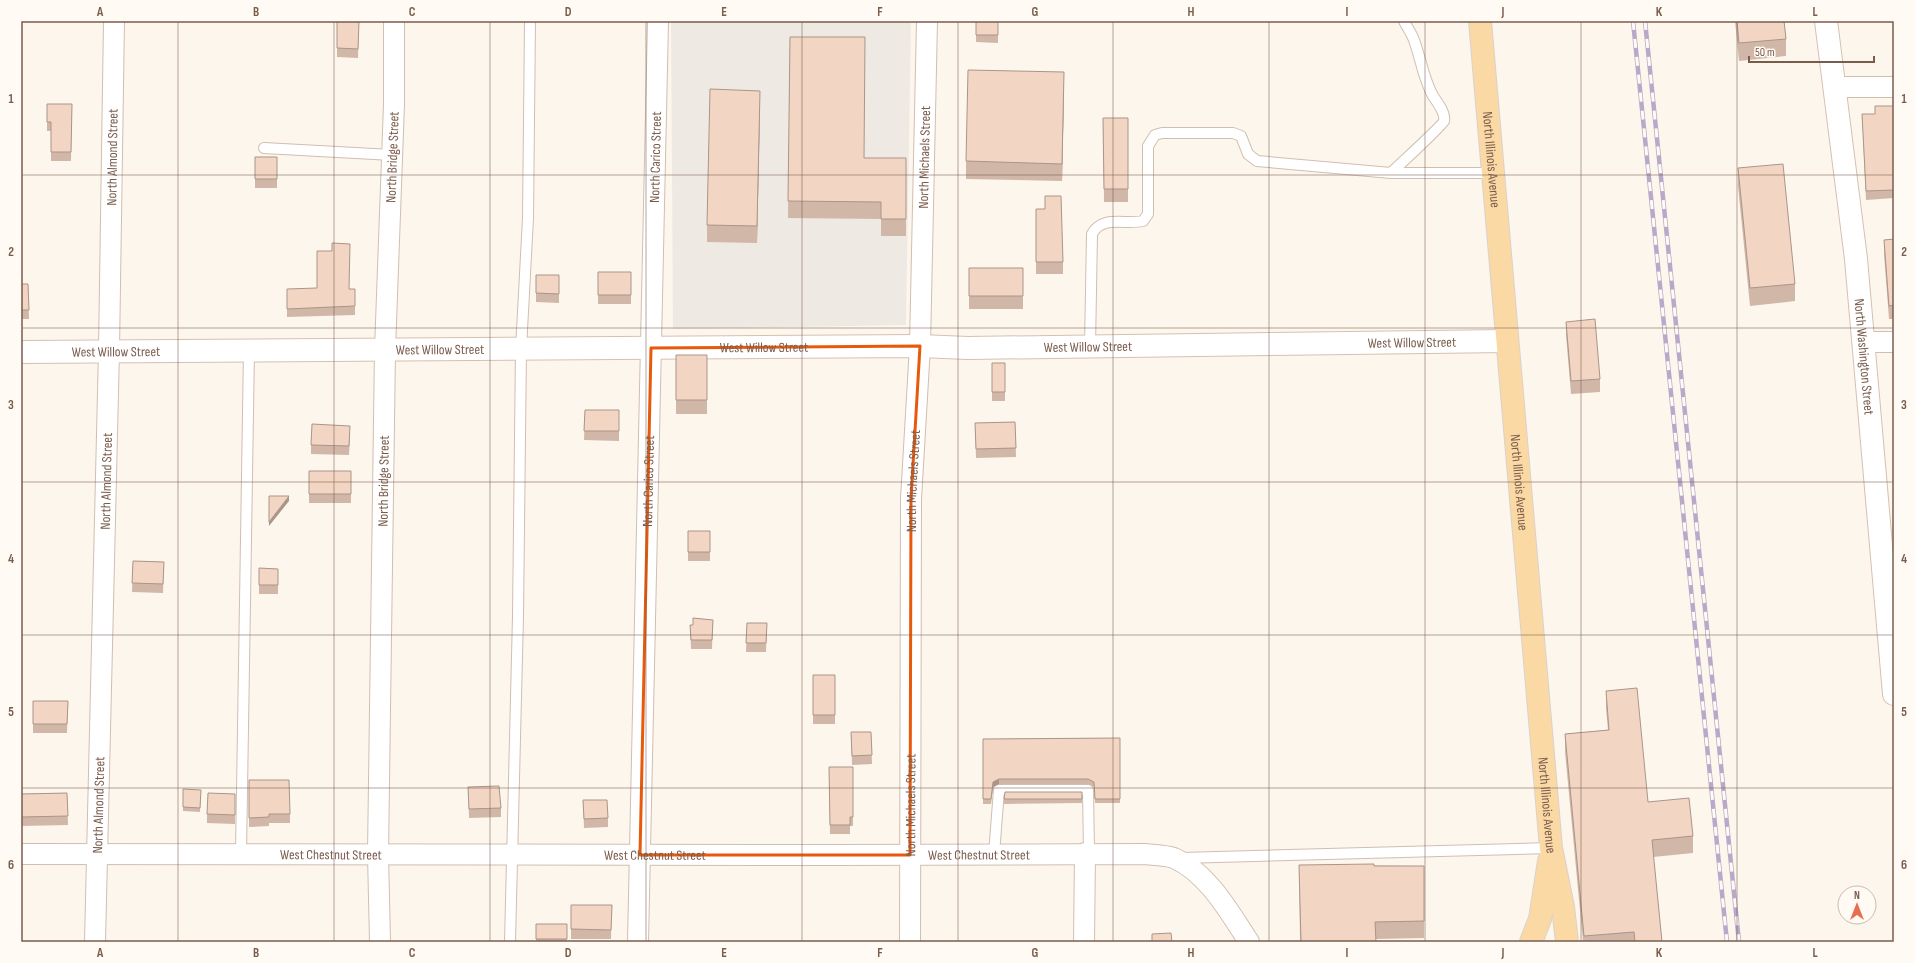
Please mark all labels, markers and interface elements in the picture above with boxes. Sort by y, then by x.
text: A [96,4,104,20]
text: B [253,4,259,20]
text: C [409,4,416,20]
text: D [565,4,572,20]
text: E [721,4,727,20]
text: F [877,4,883,20]
text: G [1032,4,1039,20]
text: H [1188,4,1195,20]
text: I [1346,4,1349,20]
text: J [1501,4,1505,20]
text: K [1656,4,1663,20]
text: L [1812,4,1818,20]
scale bar [1749,38,1874,64]
text: 50 m [1755,45,1775,60]
text: 1 [8,91,14,107]
text: 1 [1901,91,1907,107]
street label: North Michaels Street [915,106,934,209]
street label: North Almond Street [103,109,122,206]
street label: North Bridge Street [382,111,403,203]
street label: North Carico Street [646,111,665,203]
street label: North Illinois Avenue [1479,111,1504,208]
text: 2 [8,244,14,260]
text: 2 [1901,244,1907,260]
street label: North Washington Street [1850,298,1878,416]
street label: West Willow Street [1368,334,1456,352]
street label: West Willow Street [1044,338,1132,356]
street label: West Willow Street [720,339,808,356]
street label: West Willow Street [396,341,484,358]
street label: West Willow Street [72,343,160,361]
text: 3 [8,397,14,413]
text: 3 [1901,397,1907,413]
street label: North Michaels Street [903,429,924,532]
street label: North Almond Street [97,432,116,530]
street label: North Illinois Avenue [1507,434,1532,531]
street label: North Bridge Street [375,435,393,527]
street label: North Carico Street [639,435,658,527]
text: 4 [8,551,14,567]
text: 4 [1901,551,1907,567]
text: 5 [8,704,14,720]
text: 5 [1901,704,1907,720]
street label: North Michaels Street [902,754,919,856]
street label: North Almond Street [89,756,108,854]
street label: North Illinois Avenue [1534,756,1560,855]
street label: West Chestnut Street [280,846,382,863]
street label: West Chestnut Street [928,846,1030,864]
street label: West Chestnut Street [604,847,706,864]
text: 6 [8,857,14,873]
text: 6 [1901,857,1907,873]
north arrow [1837,885,1877,925]
text: N [1854,889,1860,902]
text: A [96,945,104,961]
text: B [253,945,259,961]
text: C [409,945,416,961]
text: D [565,945,572,961]
text: E [721,945,727,961]
text: F [877,945,883,961]
text: G [1032,945,1039,961]
text: H [1188,945,1195,961]
text: I [1346,945,1349,961]
text: J [1501,945,1505,961]
text: K [1656,945,1663,961]
text: L [1812,945,1818,961]

